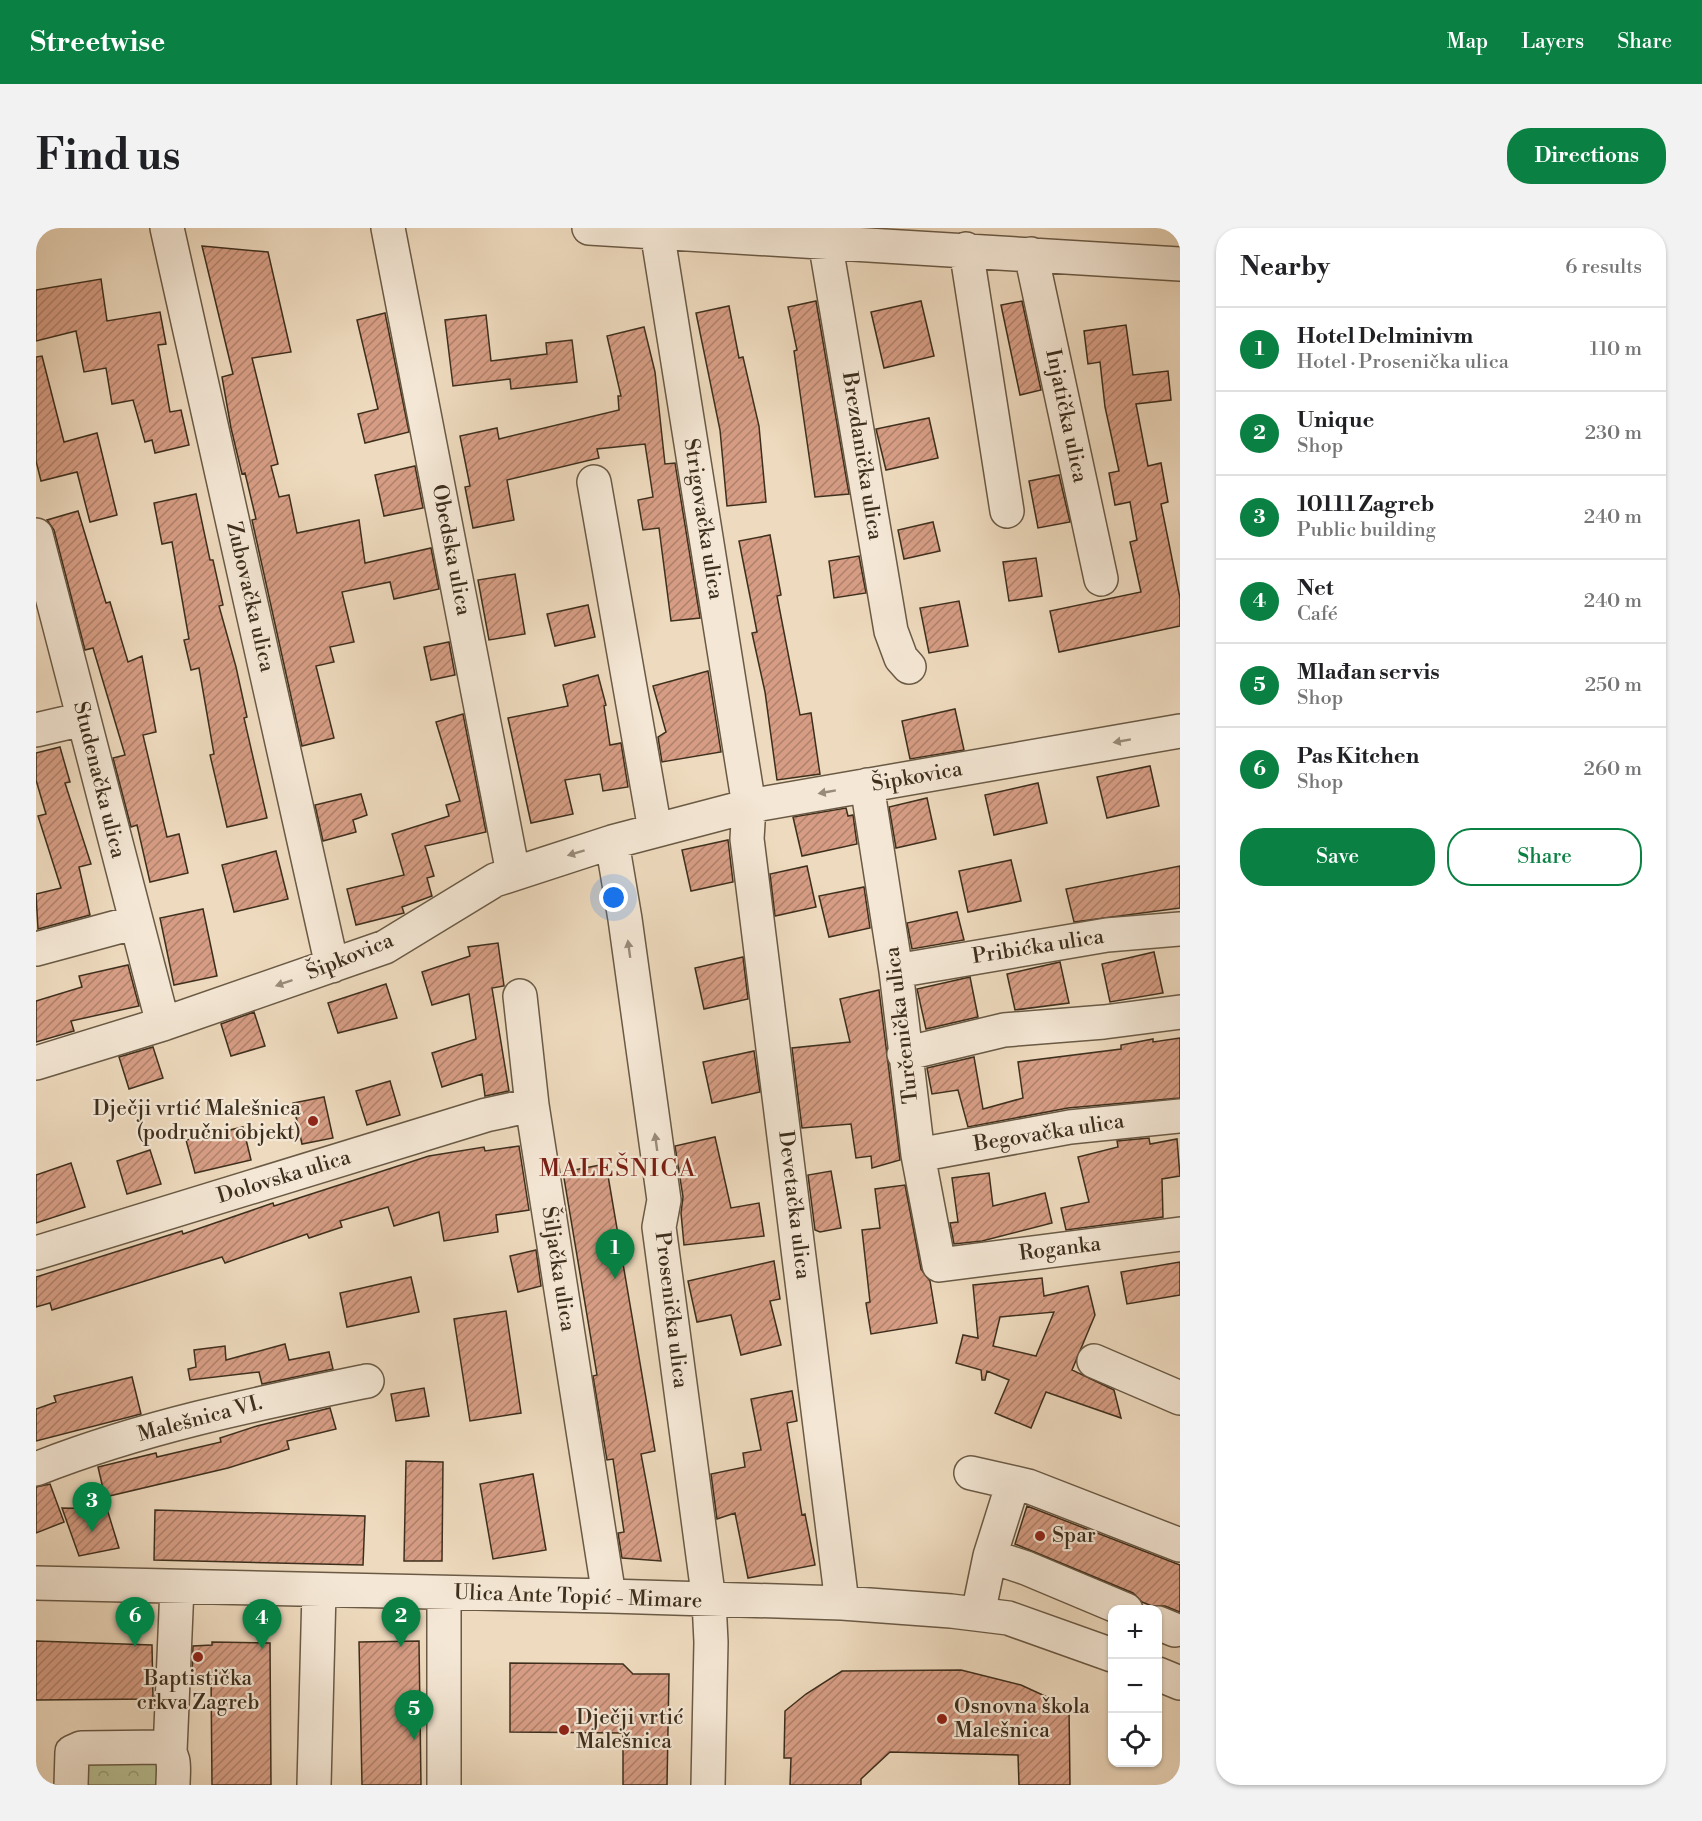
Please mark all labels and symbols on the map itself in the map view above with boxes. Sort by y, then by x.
street label: Injatička ulica [1039,347,1093,486]
street label: Brezdanička ulica [836,369,888,542]
street label: Strigovačka ulica [677,437,729,602]
street label: Obedska ulica [426,482,477,618]
street label: Zubovačka ulica [220,519,280,675]
street label: Studenačka ulica [67,699,131,861]
one-way arrow [1113,737,1132,746]
street label: Šipkovica [869,753,965,798]
one-way arrow [817,788,836,797]
one-way arrow [567,849,585,858]
your location [599,883,628,912]
street label: Pribićka ulica [970,924,1106,970]
street label: Šipkovica [301,925,398,986]
one-way arrow [625,939,634,958]
street label: Turčenička ulica [879,945,925,1105]
one-way arrow [275,978,293,988]
place label: Dječji vrtić Malešnica (područni objekt) [93,1096,301,1146]
street label: Begovačka ulica [971,1108,1127,1158]
marker: Dječji vrtić Malešnica (područni objekt) [306,1114,320,1128]
street label: Devetačka ulica [772,1129,816,1281]
one-way arrow [651,1133,661,1152]
street label: Dolovska ulica [214,1144,354,1210]
district label: MALEŠNICA [539,1152,697,1184]
street label: Šiljačka ulica [535,1204,584,1334]
pin: 1 [596,1230,634,1279]
street label: Prosenička ulica [648,1230,694,1390]
street label: Roganka [1018,1231,1103,1267]
street label: Malešnica VI. [135,1390,265,1448]
pin: 3 [72,1482,112,1532]
place label: Spar [1052,1523,1096,1549]
marker: Spar [1033,1529,1047,1543]
street label: Ulica Ante Topić - Mimare [453,1580,703,1614]
pin: 6 [116,1598,154,1647]
pin: 2 [382,1598,421,1647]
pin: 4 [242,1600,282,1649]
marker: Baptistička crkva Zagreb [191,1650,205,1664]
place label: Baptistička crkva Zagreb [137,1666,259,1716]
pin: 5 [394,1690,434,1740]
place label: Osnovna škola Malešnica [954,1694,1090,1744]
place label: Dječji vrtić Malešnica [576,1705,684,1755]
marker: Osnovna škola Malešnica [935,1712,949,1726]
marker: Dječji vrtić Malešnica [557,1723,571,1737]

